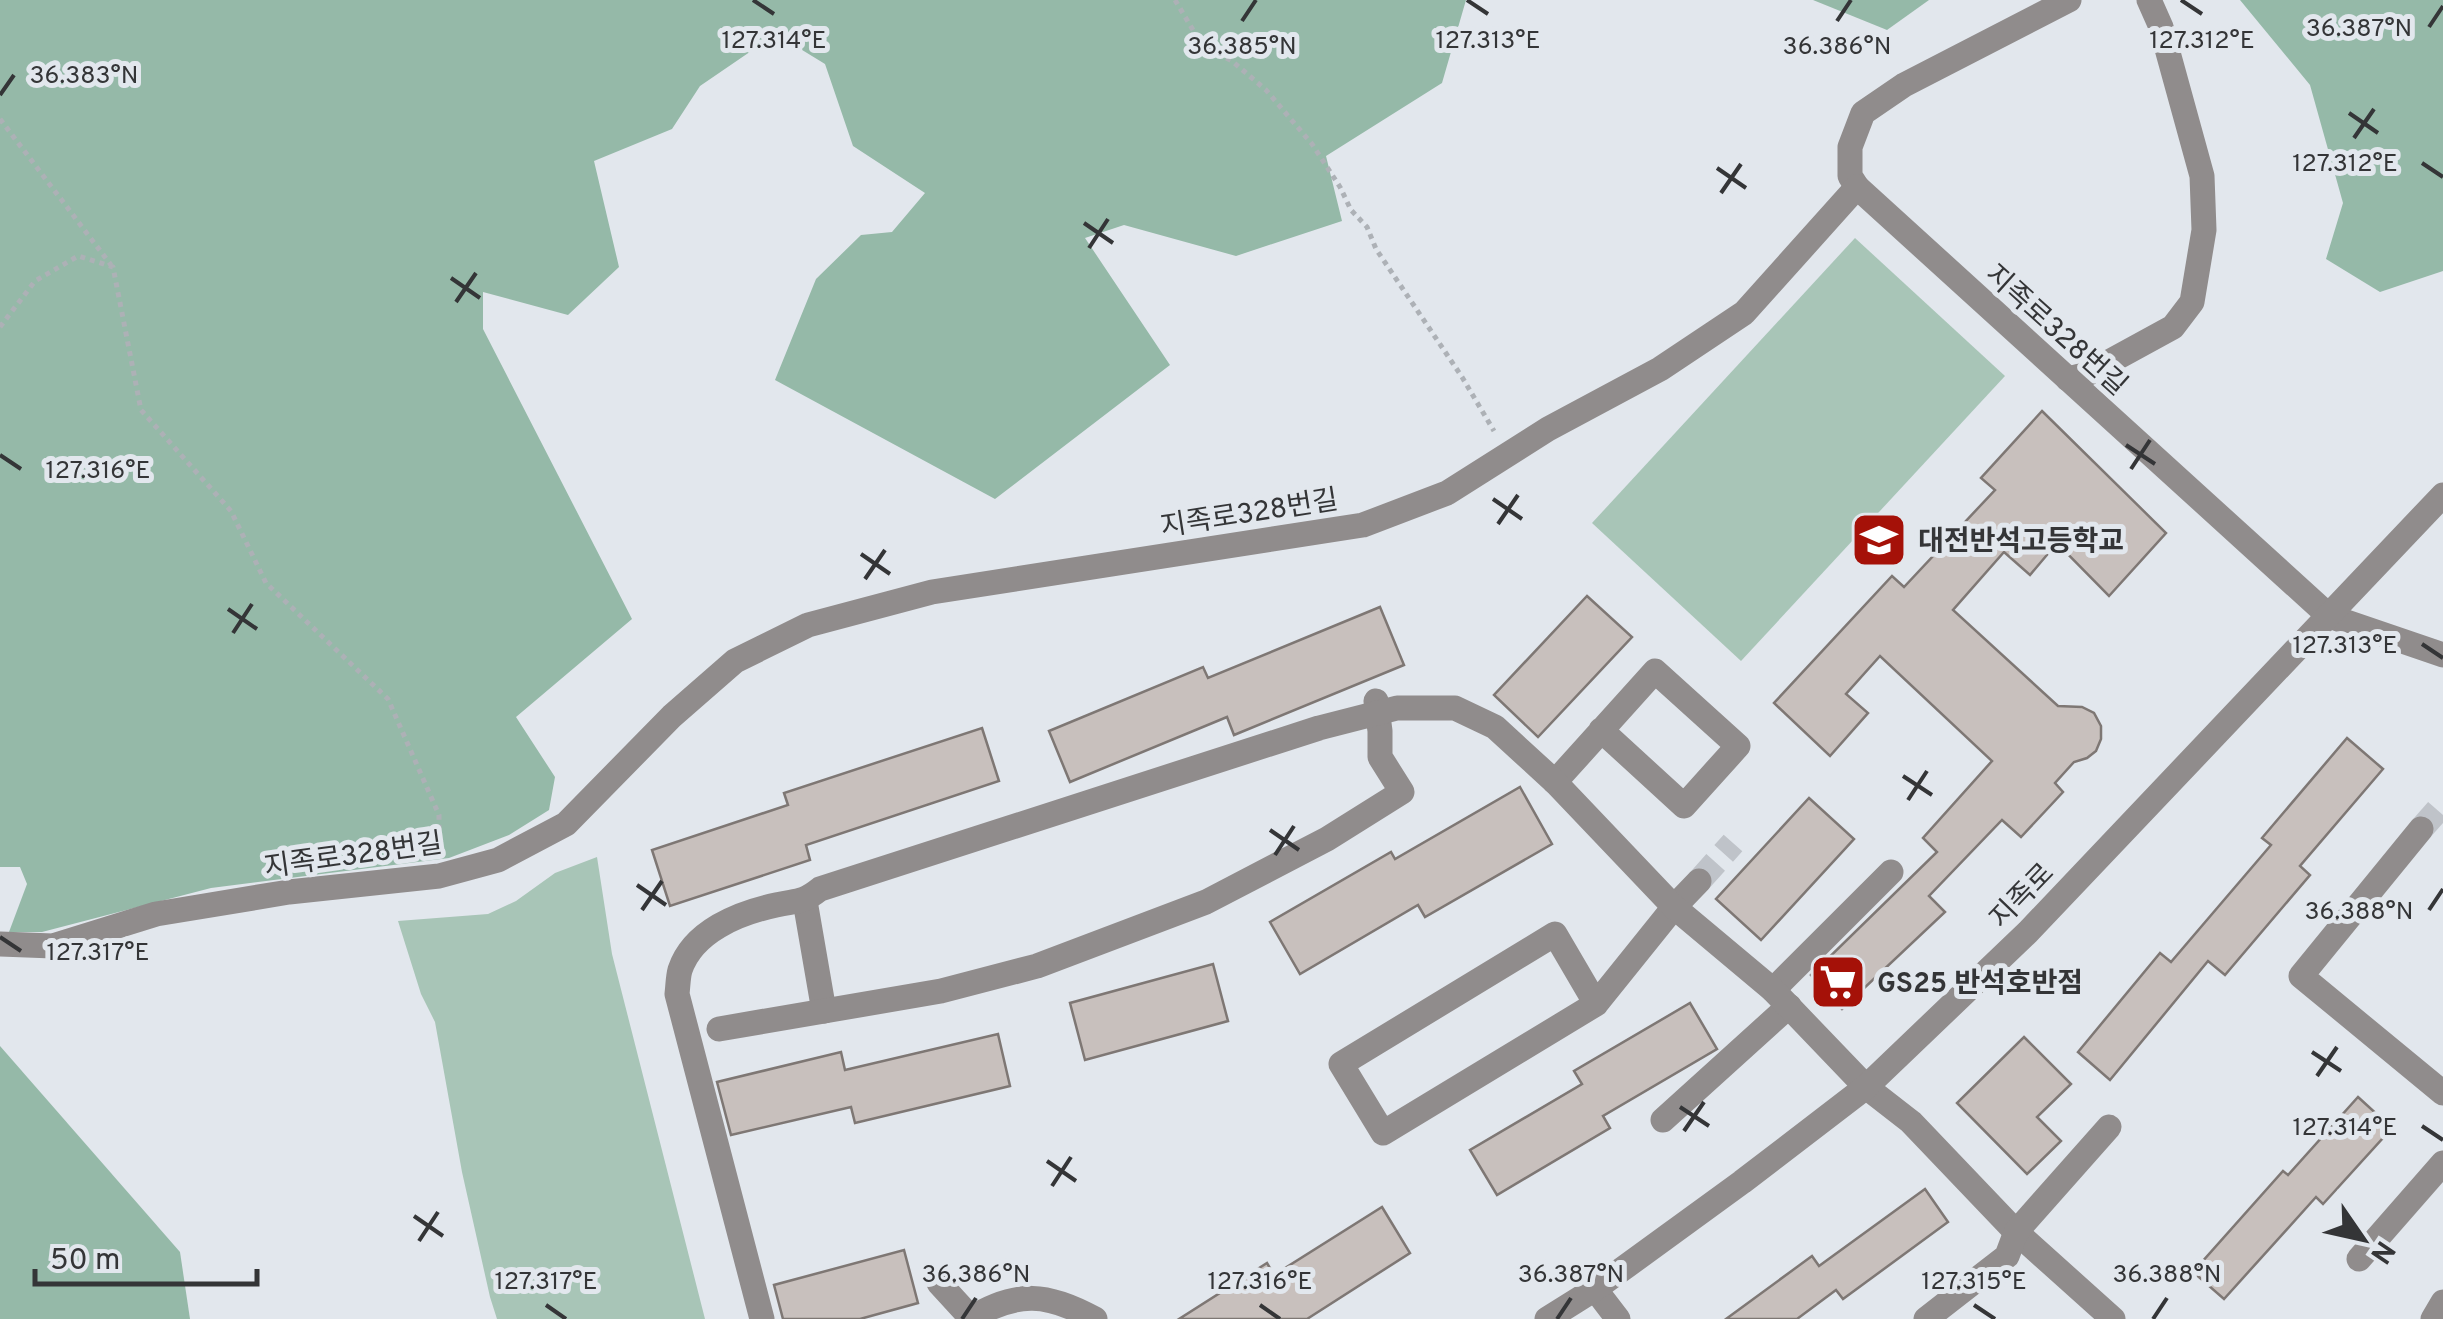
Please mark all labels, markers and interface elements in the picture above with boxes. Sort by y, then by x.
text: 36.387°N [2306,14,2412,46]
text: 127.314°E [721,26,827,58]
text: 127.313°E [1435,26,1541,58]
text: 127.312°E [2149,26,2255,58]
text: 36.385°N [1187,32,1297,64]
text: 36.386°N [1783,32,1891,64]
text: 36.383°N [30,61,138,93]
text: 127.312°E [2292,149,2398,181]
street label: 지족로328번길 [1976,258,2134,405]
text: 127.316°E [45,456,151,488]
street label: 지족로328번길 [1158,483,1341,547]
school or university icon: 대전반석고등학교 [1849,510,1909,570]
place label: 대전반석고등학교 [1918,525,2124,561]
text: 127.313°E [2292,631,2398,663]
street label: 지족로328번길 [262,827,445,887]
street label: 지족로 [1983,857,2063,937]
text: 36.388°N [2304,897,2414,929]
text: 127.317°E [46,938,150,970]
supermarket icon: GS25 반석호반점 [1808,952,1868,1012]
place label: GS25 반석호반점 [1877,967,2083,1003]
text: 127.314°E [2292,1113,2398,1145]
north arrow [2313,1189,2413,1289]
scale bar [35,1224,258,1286]
text: N [2361,1233,2402,1270]
text: 50 m [50,1243,120,1280]
text: 36.386°N [922,1260,1030,1292]
text: 36.387°N [1518,1260,1624,1292]
text: 36.388°N [2112,1260,2222,1292]
text: 127.317°E [494,1267,598,1299]
text: 127.316°E [1207,1267,1313,1299]
text: 127.315°E [1921,1267,2027,1299]

